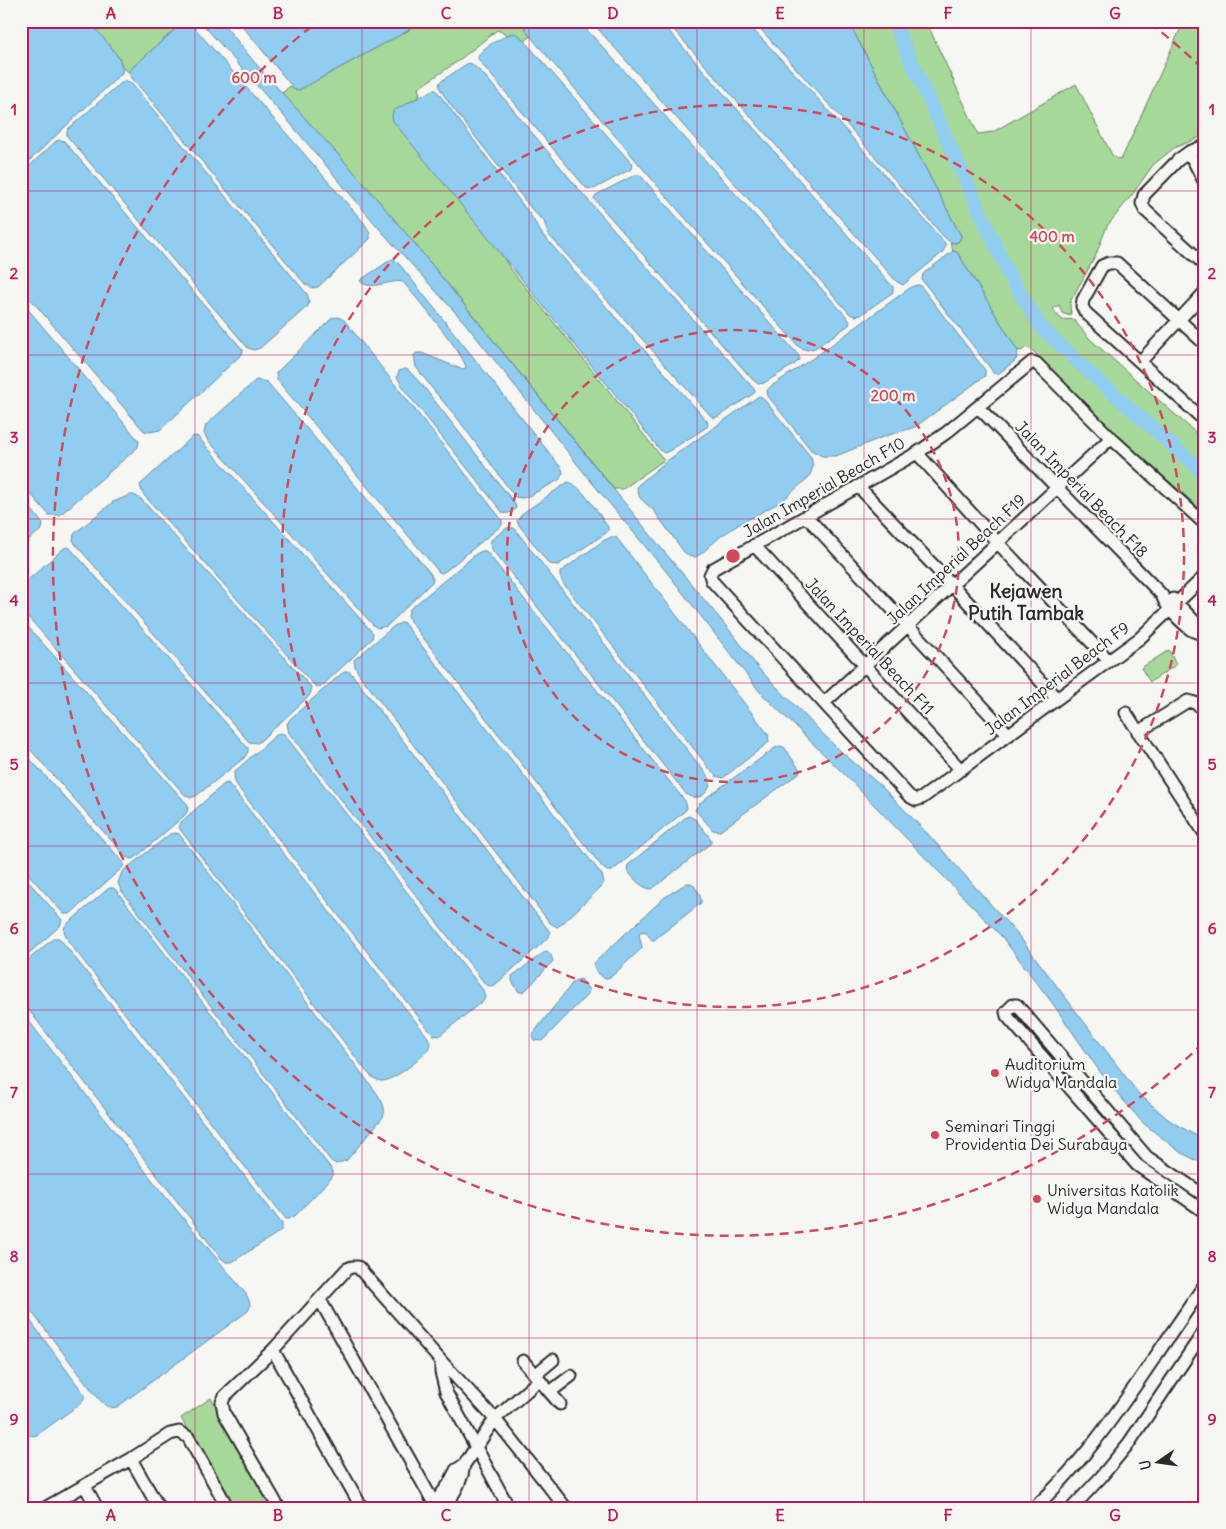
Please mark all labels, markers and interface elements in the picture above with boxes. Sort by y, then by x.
text: A [106,3,116,23]
text: B [273,3,284,23]
text: C [441,3,452,23]
text: D [607,3,619,23]
text: E [775,3,785,23]
text: F [943,3,953,23]
text: G [1109,3,1121,23]
text: 600 m [231,68,277,87]
text: 1 [11,99,17,119]
text: 1 [1209,99,1215,119]
text: 400 m [1029,227,1075,246]
text: 2 [10,263,19,283]
text: 2 [1208,263,1217,283]
text: 200 m [871,386,915,405]
street label: Jalan Imperial Beach F18 [1011,416,1153,562]
text: 3 [9,427,19,447]
text: 3 [1207,427,1217,447]
street label: Jalan Imperial Beach F10 [740,432,908,542]
street label: Jalan Imperial Beach F19 [883,490,1029,628]
centre of rings [724,547,742,565]
street label: Jalan Imperial Beach F11 [802,574,938,718]
district label: Kejawen Putih Tambak [968,579,1084,625]
text: 4 [9,590,19,610]
text: 4 [1207,590,1217,610]
street label: Jalan Imperial Beach F9 [981,617,1133,739]
text: 5 [9,754,19,774]
text: 5 [1207,754,1217,774]
text: 6 [9,918,19,938]
text: 6 [1207,918,1217,938]
place label: Auditorium Widya Mandala [1005,1054,1117,1092]
marker: Auditorium Widya Mandala [989,1067,1001,1079]
text: 7 [10,1082,18,1102]
text: 7 [1208,1082,1216,1102]
place label: Seminari Tinggi Providentia Dei Surabaya [945,1116,1128,1154]
marker: Seminari Tinggi Providentia Dei Surabaya [929,1129,941,1141]
place label: Universitas Katolik Widya Mandala [1047,1180,1179,1218]
marker: Universitas Katolik Widya Mandala [1031,1193,1043,1205]
text: 8 [9,1246,19,1266]
text: 8 [1207,1246,1217,1266]
text: 9 [9,1409,19,1429]
text: 9 [1207,1409,1217,1429]
north arrow [1134,1436,1184,1486]
text: U [1135,1458,1155,1472]
text: A [106,1505,116,1525]
text: B [273,1505,284,1525]
text: C [441,1505,452,1525]
text: D [607,1505,619,1525]
text: E [775,1505,785,1525]
text: F [943,1505,953,1525]
text: G [1109,1505,1121,1525]

